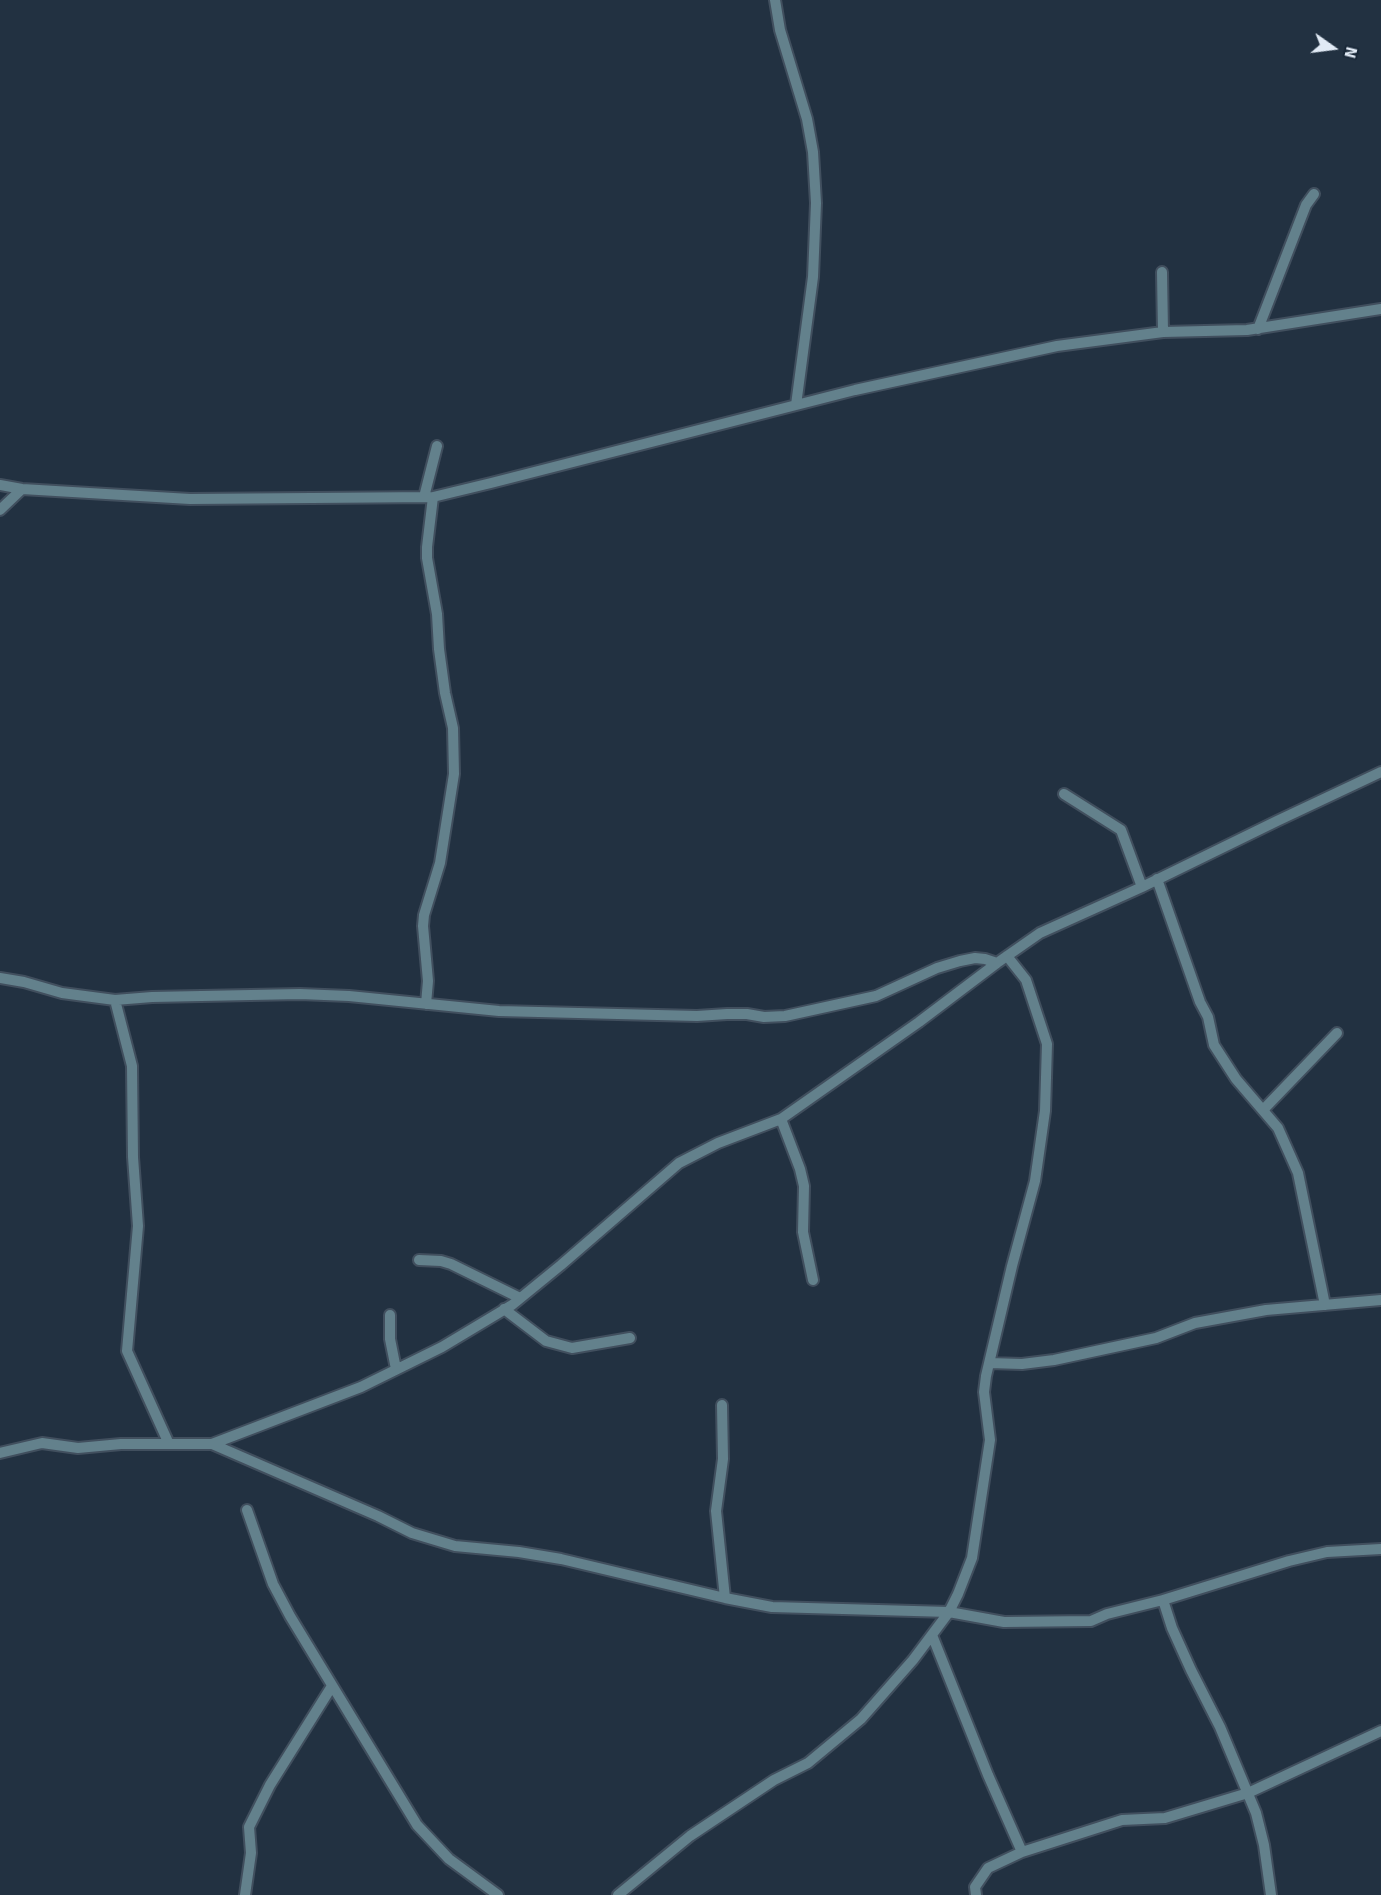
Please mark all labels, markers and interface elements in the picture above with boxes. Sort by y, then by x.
north arrow [1303,18,1363,78]
text: N [1339,45,1362,60]

